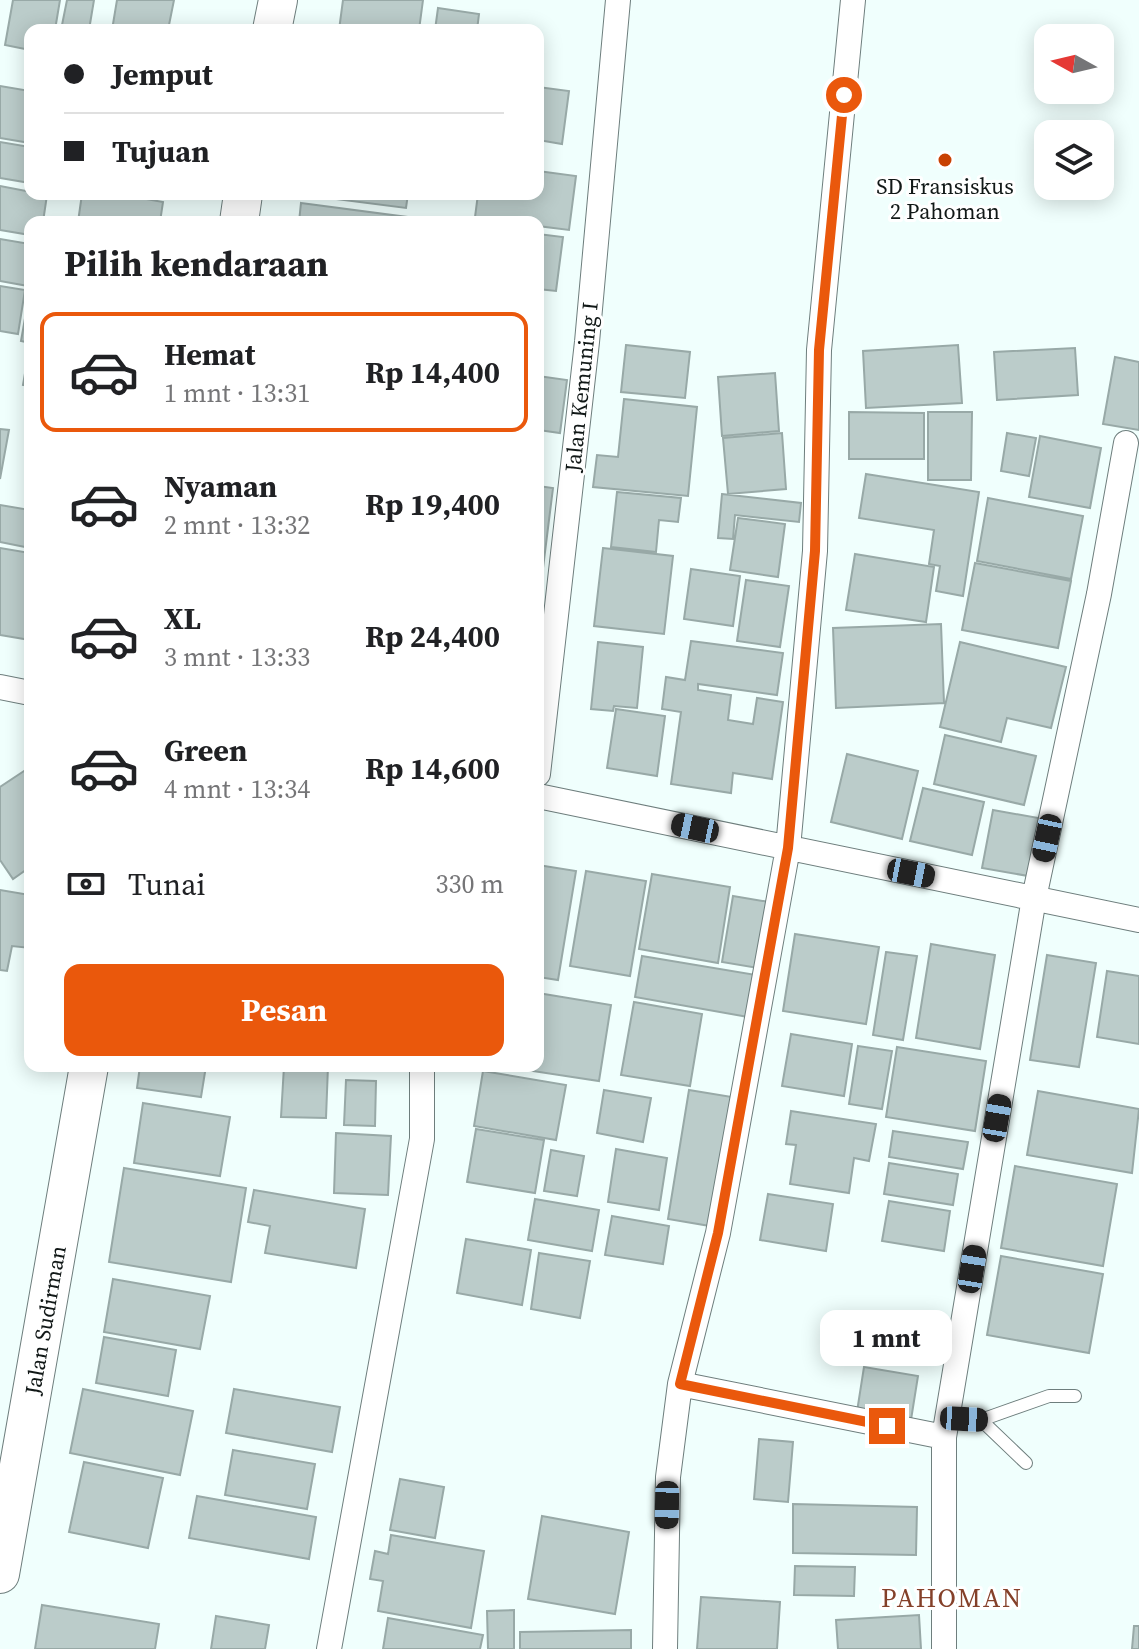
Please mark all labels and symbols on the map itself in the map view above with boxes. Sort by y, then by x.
north arrow [1034,24,1114,104]
route start [826,77,862,113]
marker: SD Fransiskus 2 Pahoman [936,151,954,169]
place label: SD Fransiskus 2 Pahoman [876,171,1014,226]
street label: Jalan Kemuning I [557,301,605,474]
car [669,811,721,845]
car [1030,812,1064,864]
car [885,857,937,889]
car [981,1092,1013,1144]
street label: Jalan Sudirman [17,1243,73,1398]
car [956,1243,988,1295]
callout: 1 mnt [821,1310,953,1366]
car [939,1406,989,1432]
route end [869,1408,905,1444]
car [655,1481,679,1529]
district label: PAHOMAN [881,1580,1023,1616]

